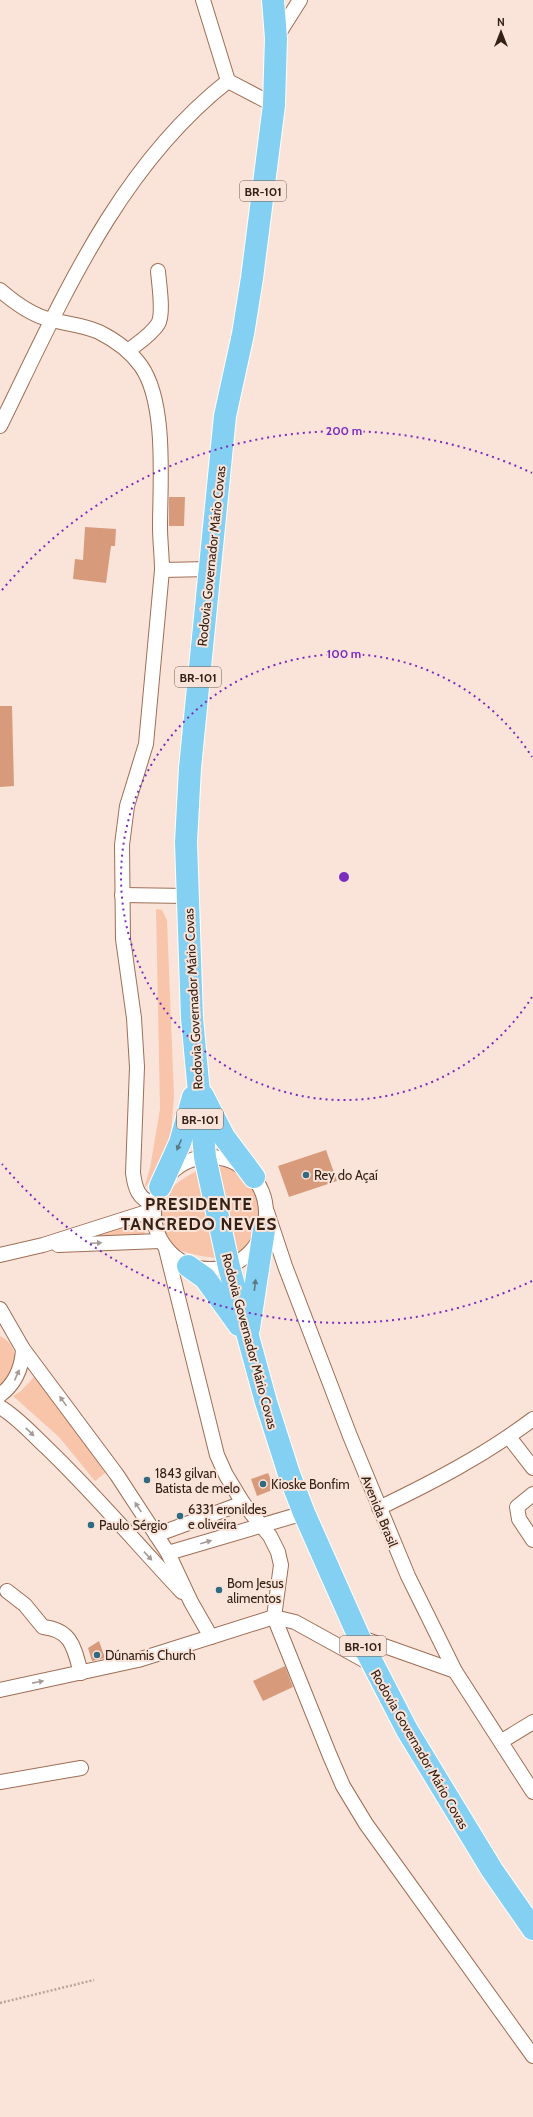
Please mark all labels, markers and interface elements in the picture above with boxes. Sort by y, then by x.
north arrow [481,12,521,52]
text: N [497,15,505,29]
road number: BR-101 [240,181,286,201]
text: 200 m [326,423,362,438]
street label: Rodovia Governador Mário Covas [194,464,229,647]
text: 100 m [327,646,361,661]
road number: BR-101 [175,667,221,687]
centre of rings [337,870,351,884]
street label: Rodovia Governador Mário Covas [180,907,206,1090]
road number: BR-101 [177,1109,223,1129]
one-way arrow [175,1139,181,1151]
place label: Rey do Açaí [314,1167,378,1183]
marker: Rey do Açaí [301,1170,311,1180]
district label: PRESIDENTE TANCREDO NEVES [121,1194,277,1234]
one-way arrow [90,1240,102,1247]
street label: Rodovia Governador Mário Covas [219,1251,281,1431]
one-way arrow [252,1279,258,1291]
one-way arrow [14,1369,20,1380]
one-way arrow [59,1396,67,1406]
one-way arrow [25,1427,35,1437]
place label: 1843 gilvan Batista de melo [155,1465,240,1496]
street label: Avenida Brasil [358,1473,402,1549]
marker: 1843 gilvan Batista de melo [142,1475,152,1485]
place label: Kioske Bonfim [271,1476,350,1492]
marker: Kioske Bonfim [258,1479,268,1489]
place label: 6331 eronildes e oliveira [188,1501,267,1532]
one-way arrow [134,1502,142,1512]
marker: 6331 eronildes e oliveira [175,1511,185,1521]
place label: Paulo Sérgio [99,1517,167,1533]
marker: Paulo Sérgio [86,1520,96,1530]
one-way arrow [200,1539,212,1545]
one-way arrow [144,1551,153,1561]
place label: Bom Jesus alimentos [227,1575,284,1606]
marker: Bom Jesus alimentos [214,1585,224,1595]
road number: BR-101 [340,1636,386,1656]
place label: Dúnamis Church [105,1647,196,1663]
marker: Dúnamis Church [92,1650,102,1660]
street label: Rodovia Governador Mário Covas [368,1666,473,1832]
one-way arrow [32,1679,44,1685]

